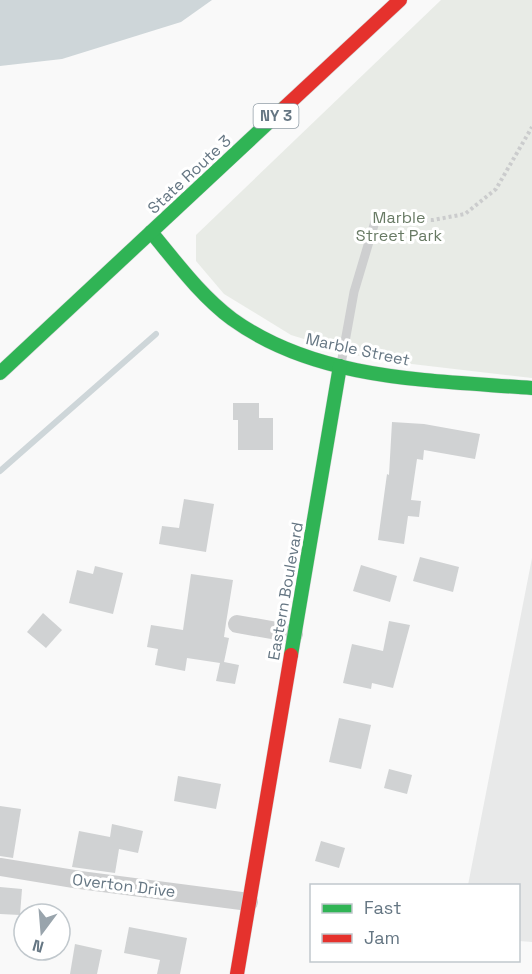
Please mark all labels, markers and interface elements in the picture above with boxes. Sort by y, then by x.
road number: NY 3 [254,104,298,128]
street label: State Route 3 [143,130,235,218]
park label: Marble Street Park [356,207,443,246]
street label: Marble Street [304,328,412,371]
street label: Eastern Boulevard [263,520,308,662]
street label: Overton Drive [71,869,177,902]
legend [310,884,520,962]
text: Fast [364,896,401,919]
north arrow [12,902,72,962]
text: Jam [364,926,400,949]
text: N [30,934,46,958]

